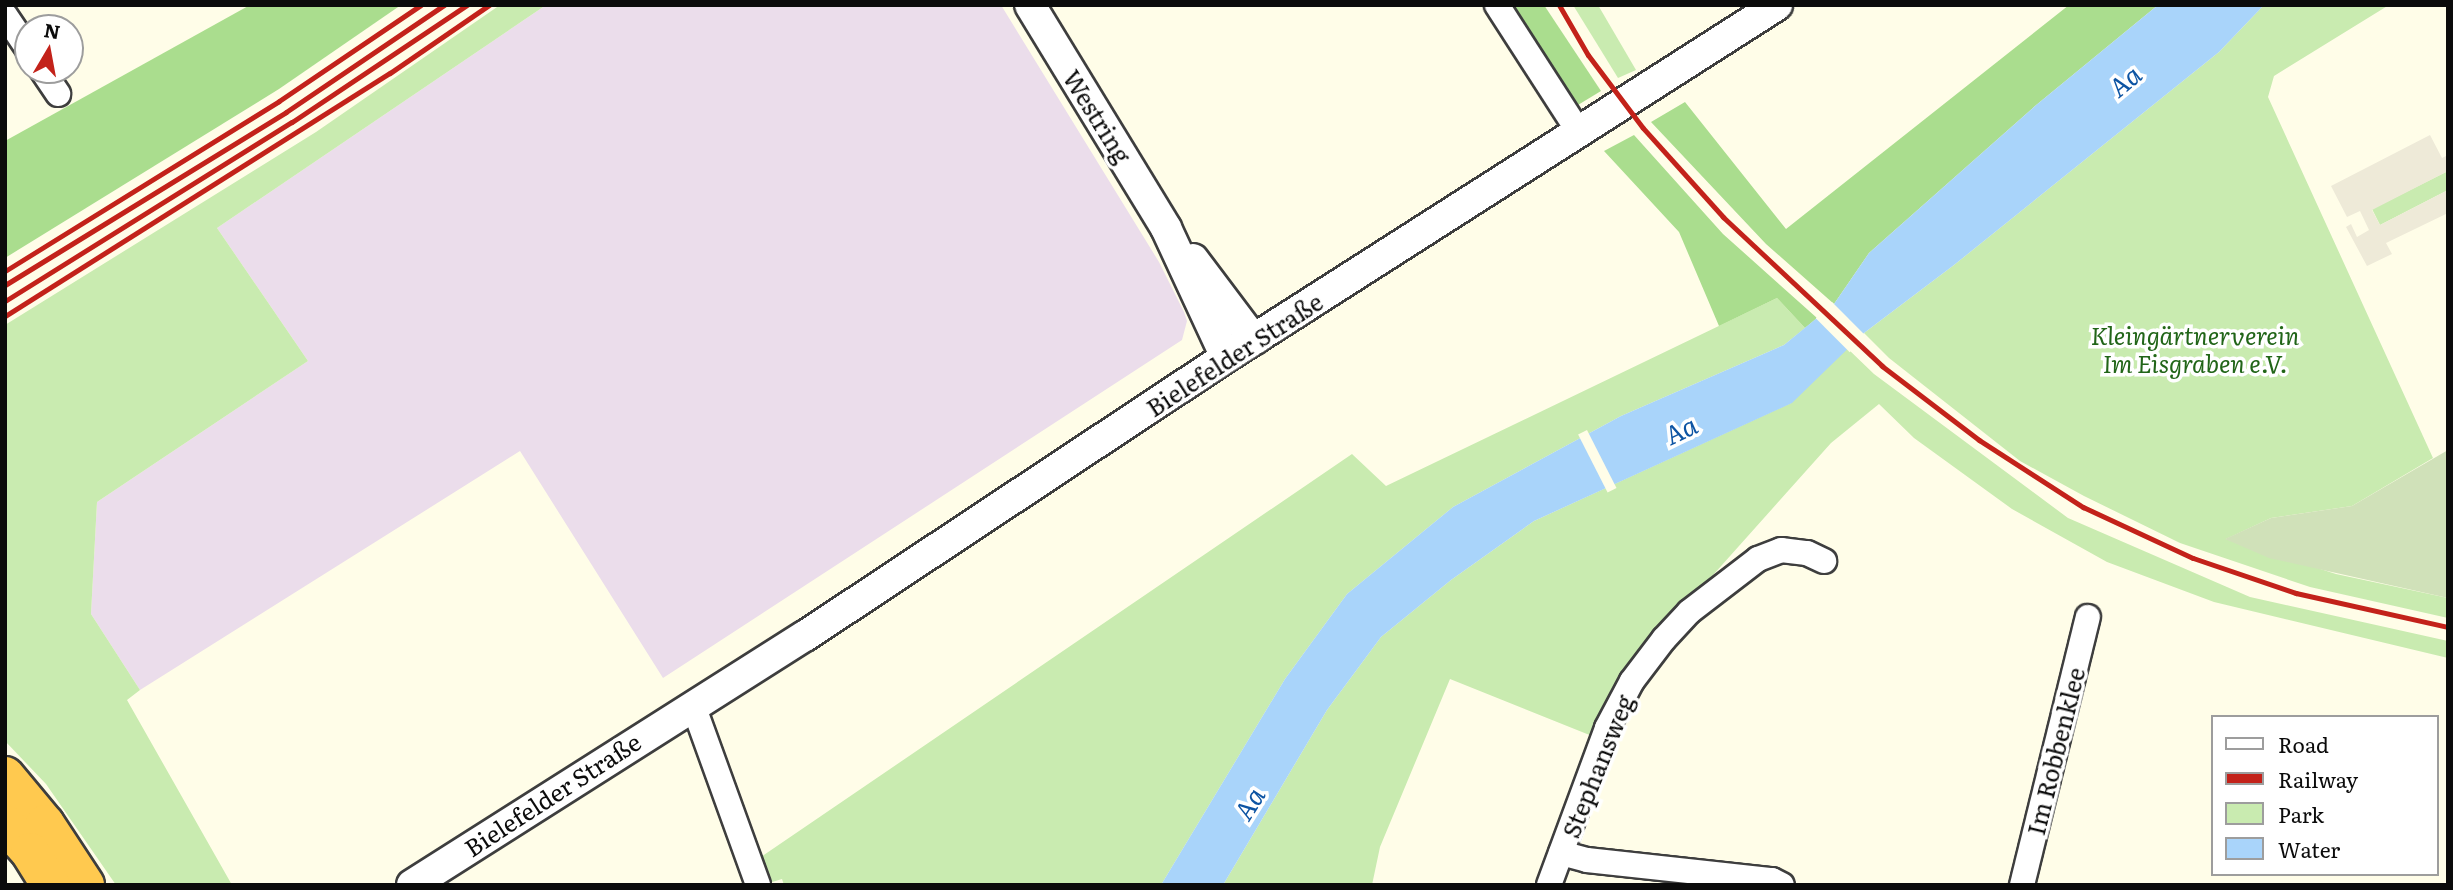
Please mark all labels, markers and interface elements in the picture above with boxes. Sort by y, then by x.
north arrow [14,14,84,84]
text: N [42,15,63,45]
water label: Aa [2101,58,2147,102]
street label: Westring [1058,64,1138,168]
street label: Bielefelder Straße [1141,286,1327,422]
park label: Kleingärtnerverein Im Eisgraben e.V. [2091,321,2299,377]
water label: Aa [1658,408,1702,450]
street label: Im Robbenklee [2020,664,2090,838]
street label: Stephansweg [1555,690,1639,842]
legend [2212,715,2439,876]
street label: Bielefelder Straße [459,726,645,862]
text: Road [2278,728,2329,759]
text: Railway [2278,763,2358,794]
water label: Aa [1226,781,1270,825]
text: Park [2278,798,2324,829]
text: Water [2278,833,2340,864]

